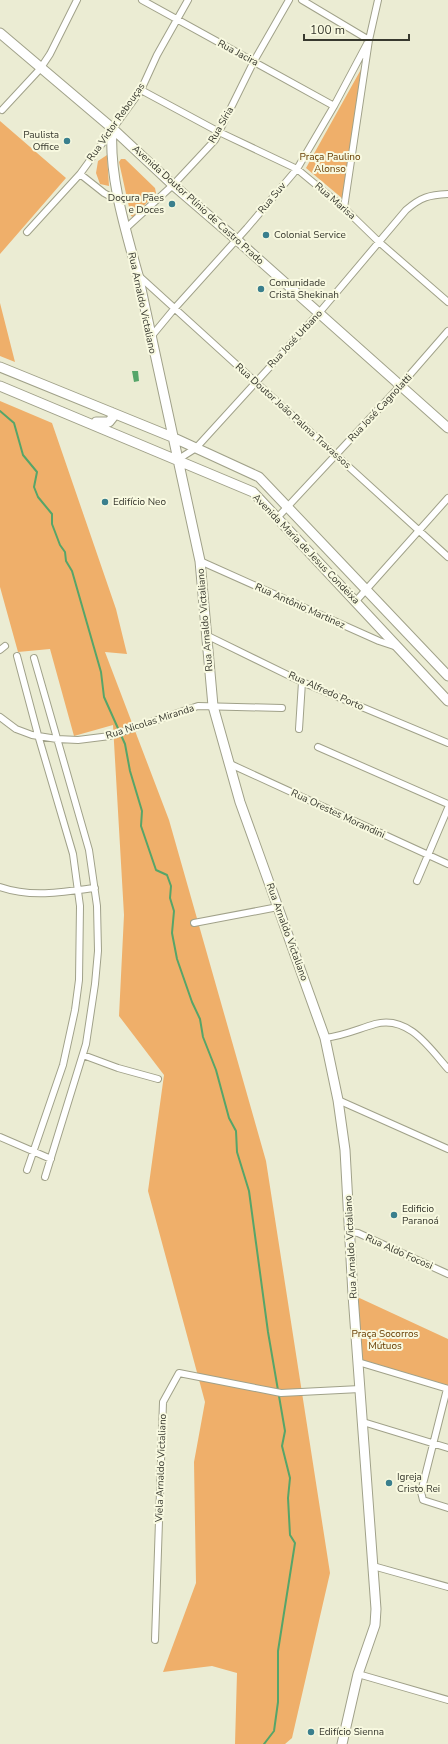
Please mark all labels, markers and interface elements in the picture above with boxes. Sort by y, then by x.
scale bar [304,16,409,42]
text: 100 m [310,22,345,38]
street label: Rua Jacira [215,36,261,70]
street label: Rua Victor Rebouças [84,80,148,164]
street label: Rua Síria [205,104,237,146]
place label: Paulista Office [23,128,59,154]
marker: Paulista Office [62,136,72,146]
street label: Avenida Doutor Plínio de Castro Prado [129,142,267,268]
park label: Praça Paulino Alonso [299,150,361,176]
street label: Rua Suv [255,179,290,217]
street label: Rua Marisa [312,179,358,223]
place label: Doçura Pães e Doces [108,191,164,217]
marker: Doçura Pães e Doces [167,199,177,209]
place label: Colonial Service [274,228,346,242]
marker: Colonial Service [261,230,271,240]
street label: Rua Arnaldo Victaliano [124,251,160,355]
place label: Comunidade Cristã Shekinah [269,276,339,302]
marker: Comunidade Cristã Shekinah [256,284,266,294]
street label: Rua José Urbano [264,307,326,371]
street label: Rua Doutor João Palma Travassos [232,360,354,472]
street label: Rua José Cagnolatti [345,371,415,445]
street label: Avenida Maria de Jesus Condeixa [249,491,363,607]
place label: Edifício Neo [113,495,166,509]
marker: Edifício Neo [100,497,110,507]
street label: Rua Arnaldo Victaliano [193,567,216,672]
street label: Rua Antônio Martinez [253,580,348,632]
street label: Rua Alfredo Porto [286,668,366,714]
street label: Rua Nicolas Miranda [104,701,196,743]
street label: Rua Orestes Morandini [289,786,387,842]
street label: Rua Arnaldo Victaliano [263,881,311,983]
street label: Rua Arnaldo Victaliano [341,1195,361,1299]
place label: Edificio Paranoá [402,1202,439,1228]
marker: Edificio Paranoá [389,1210,399,1220]
street label: Rua Aldo Focosi [363,1231,435,1273]
park label: Praça Socorros Mútuos [352,1327,419,1353]
street label: Viela Arnaldo Victaliano [152,1413,170,1523]
place label: Igreja Cristo Rei [397,1470,440,1496]
marker: Igreja Cristo Rei [384,1478,394,1488]
place label: Edifício Sienna [319,1725,384,1739]
marker: Edifício Sienna [306,1727,316,1737]

